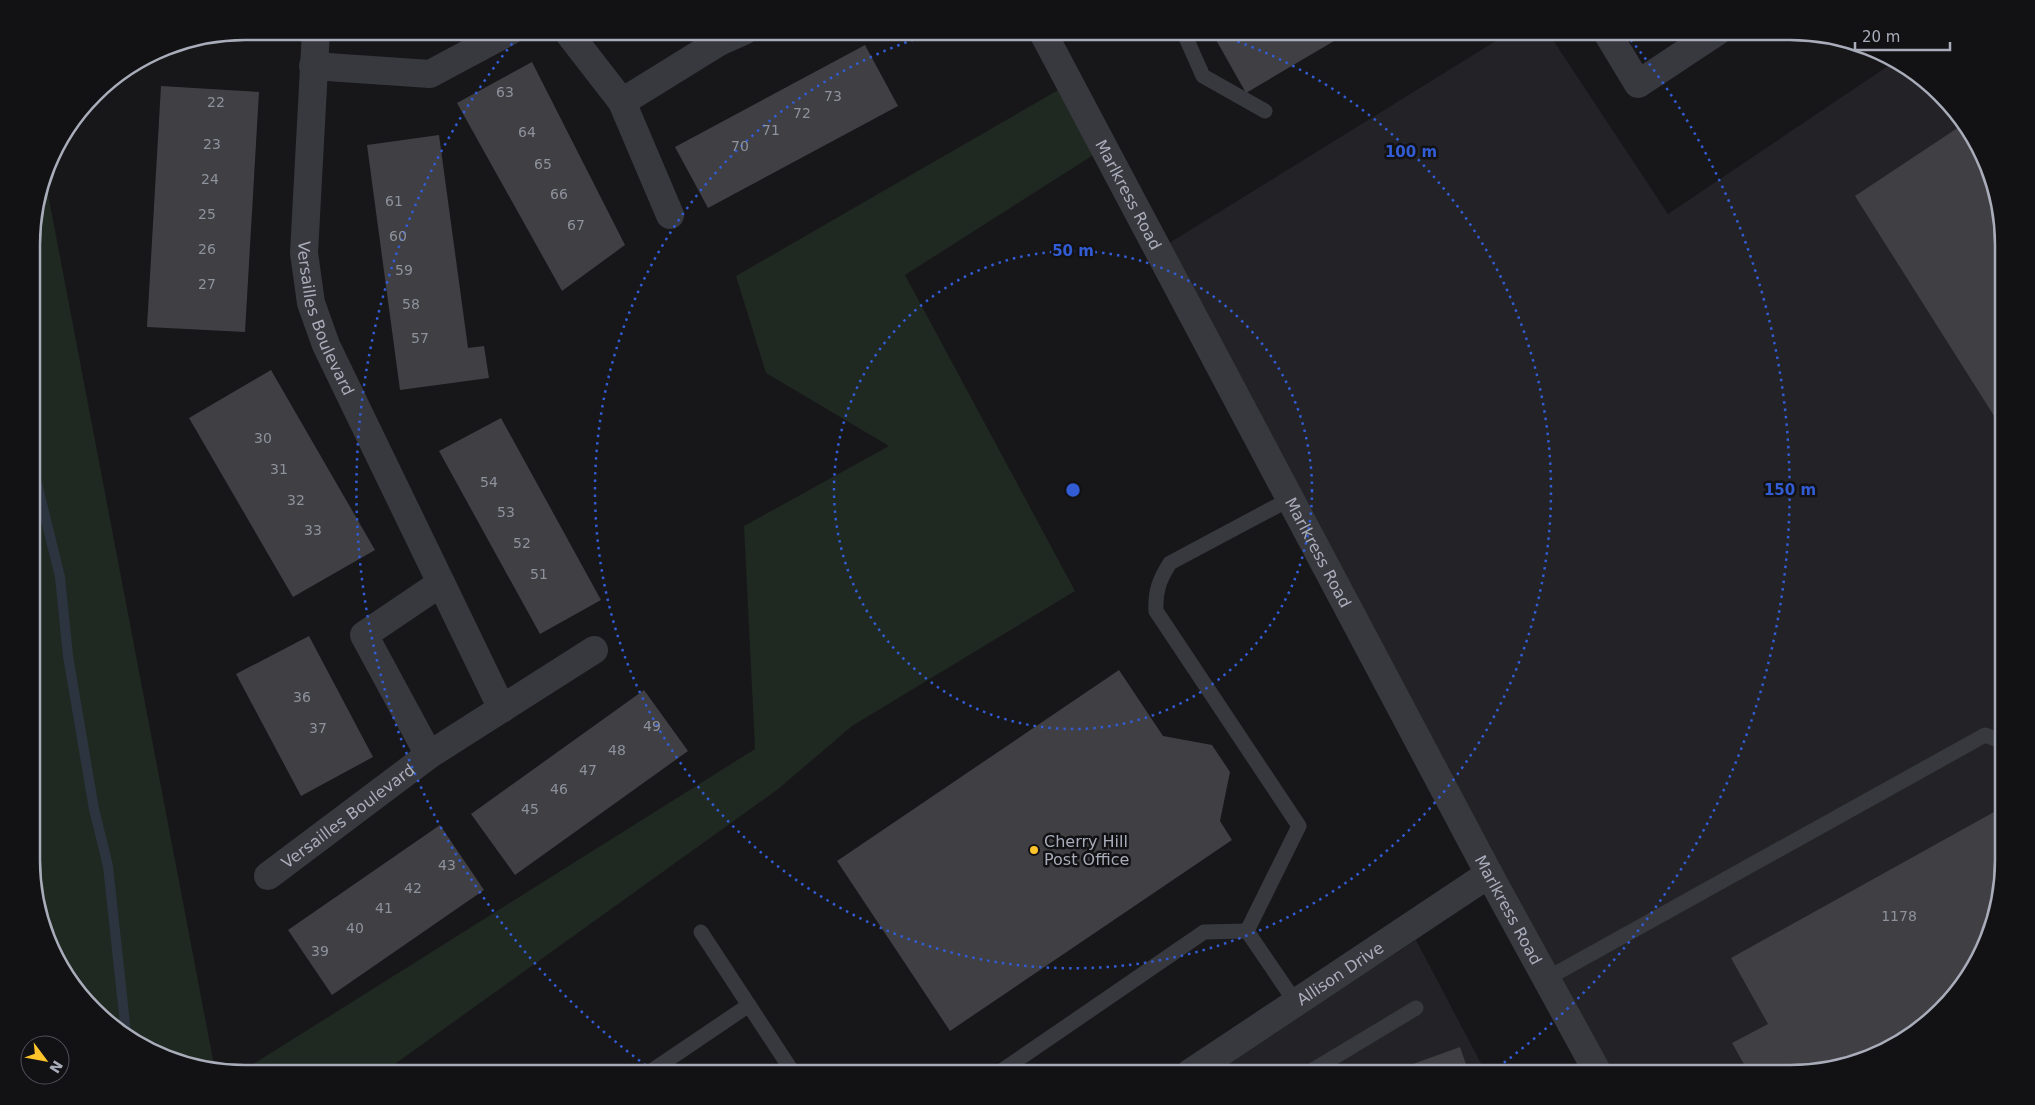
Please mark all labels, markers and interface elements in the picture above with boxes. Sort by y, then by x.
scale bar [1855,20,1950,52]
text: 20 m [1862,28,1900,46]
house number: 63 [496,84,514,100]
house number: 73 [824,88,842,104]
house number: 22 [207,94,225,110]
house number: 72 [793,105,811,121]
house number: 71 [762,122,780,138]
house number: 64 [518,124,536,140]
house number: 23 [203,136,221,152]
street label: Marlkress Road [1092,136,1166,253]
house number: 70 [731,138,749,154]
text: 100 m [1385,143,1437,161]
house number: 65 [534,156,552,172]
house number: 24 [201,171,219,187]
house number: 66 [550,186,568,202]
house number: 61 [385,193,403,209]
house number: 25 [198,206,216,222]
house number: 67 [567,217,585,233]
house number: 60 [389,228,407,244]
street label: Versailles Boulevard [294,240,358,398]
house number: 26 [198,241,216,257]
text: 50 m [1052,242,1094,260]
house number: 59 [395,262,413,278]
house number: 27 [198,276,216,292]
house number: 58 [402,296,420,312]
house number: 57 [411,330,429,346]
house number: 30 [254,430,272,446]
house number: 31 [270,461,288,477]
house number: 54 [480,474,498,490]
centre of rings [1064,481,1082,499]
text: 150 m [1764,481,1816,499]
house number: 32 [287,492,305,508]
street label: Marlkress Road [1281,494,1355,611]
house number: 53 [497,504,515,520]
house number: 33 [304,522,322,538]
house number: 52 [513,535,531,551]
house number: 51 [530,566,548,582]
house number: 36 [293,689,311,705]
house number: 49 [643,718,661,734]
house number: 37 [309,720,327,736]
house number: 48 [608,742,626,758]
street label: Versailles Boulevard [278,760,418,872]
house number: 47 [579,762,597,778]
house number: 46 [550,781,568,797]
house number: 45 [521,801,539,817]
place label: Cherry Hill Post Office [1044,832,1129,869]
marker: Cherry Hill Post Office [1028,844,1040,856]
street label: Marlkress Road [1471,852,1546,968]
house number: 43 [438,857,456,873]
house number: 42 [404,880,422,896]
house number: 41 [375,900,393,916]
house number: 1178 [1881,908,1917,924]
house number: 40 [346,920,364,936]
street label: Allison Drive [1293,938,1387,1009]
house number: 39 [311,943,329,959]
north arrow [20,1035,70,1085]
text: N [46,1058,66,1076]

